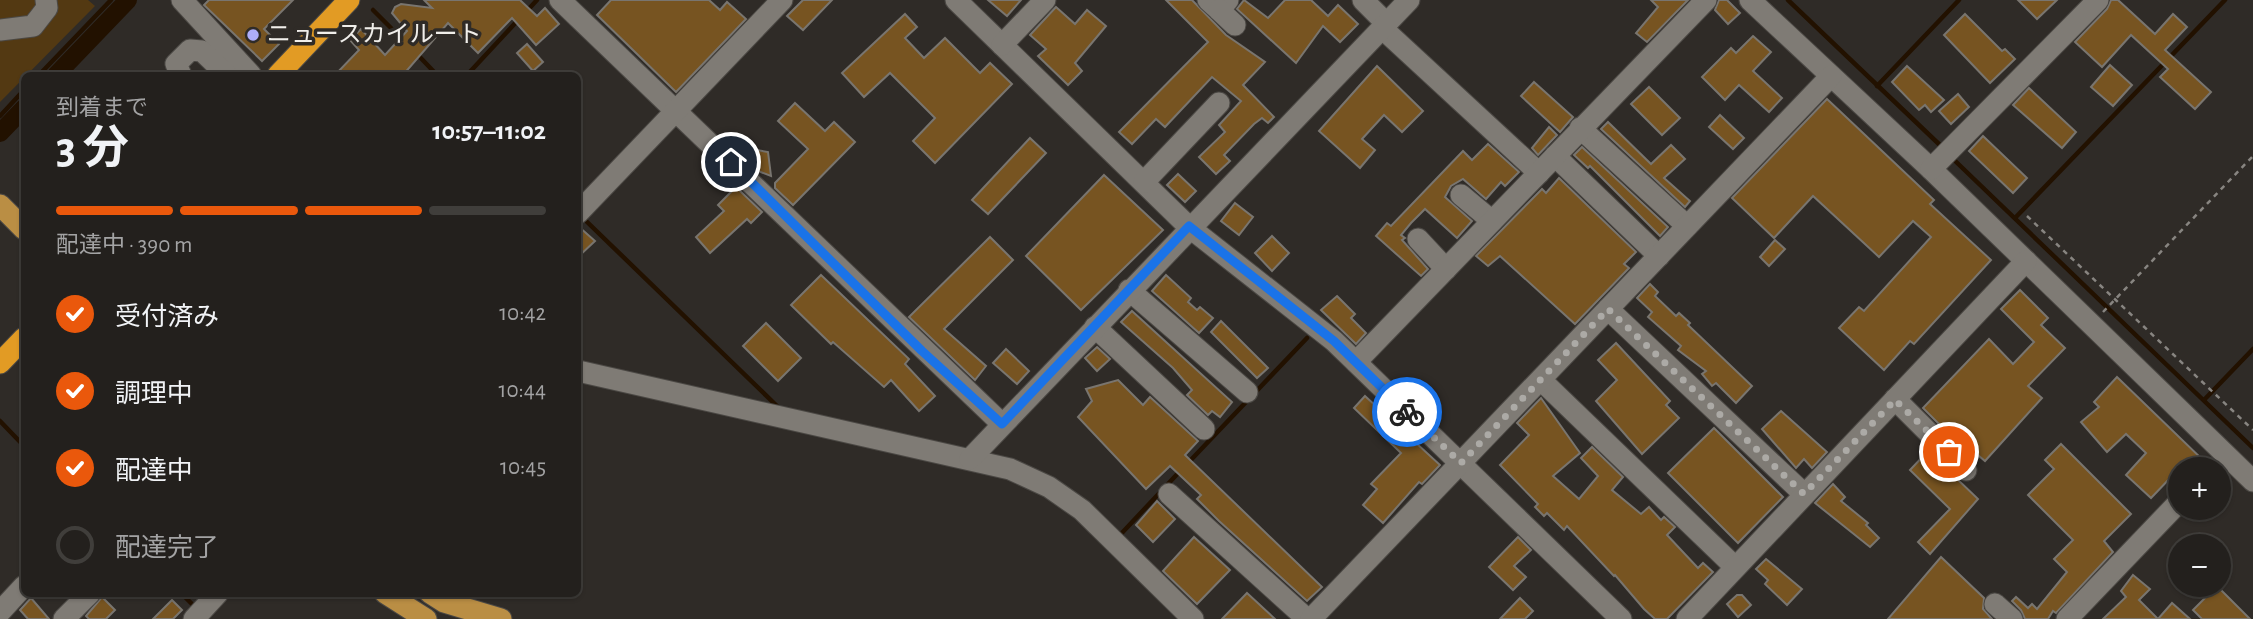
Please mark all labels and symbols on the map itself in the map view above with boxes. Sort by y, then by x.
place label: ニュースカイルート [267,22,482,47]
marker: ニュースカイルート [245,27,261,43]
pin [701,132,761,192]
courier [1372,377,1442,447]
pin [1919,422,1979,482]

